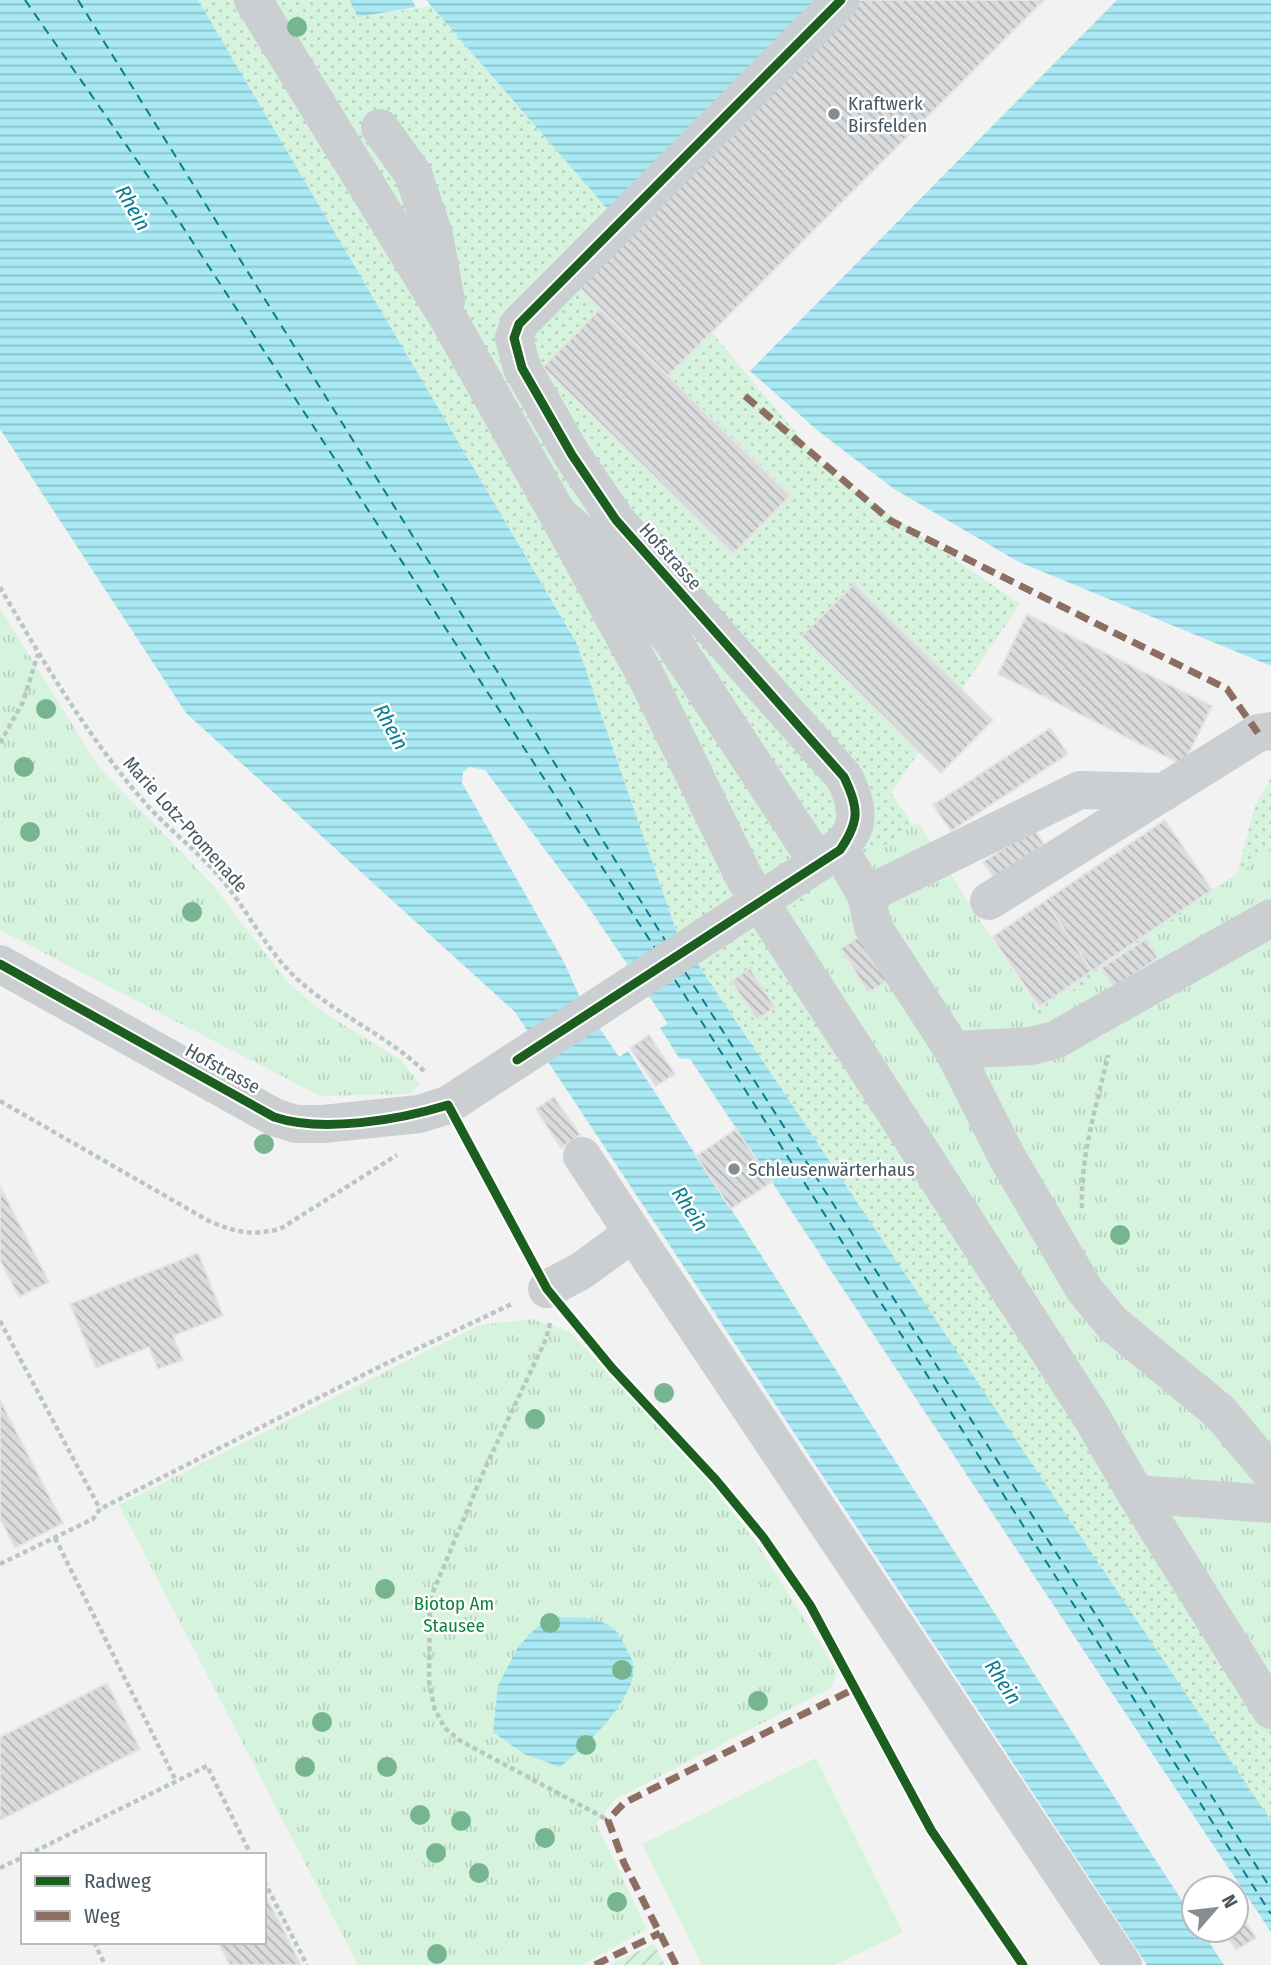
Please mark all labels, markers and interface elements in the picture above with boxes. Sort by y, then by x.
place label: Kraftwerk Birsfelden [848,92,927,137]
marker: Kraftwerk Birsfelden [826,106,842,122]
water label: Rhein [110,180,156,236]
street label: Hofstrasse [635,518,707,595]
water label: Rhein [368,699,414,755]
street label: Marie Lotz-Promenade [119,752,253,897]
street label: Hofstrasse [181,1038,264,1098]
place label: Schleusenwärterhaus [748,1158,915,1181]
marker: Schleusenwärterhaus [726,1161,742,1177]
water label: Rhein [666,1182,714,1236]
park label: Biotop Am Stausee [414,1592,494,1637]
water label: Rhein [979,1655,1027,1709]
legend [21,1853,266,1944]
text: Radweg [84,1868,151,1894]
north arrow [1180,1874,1250,1944]
text: N [1217,1891,1242,1912]
text: Weg [84,1903,120,1929]

